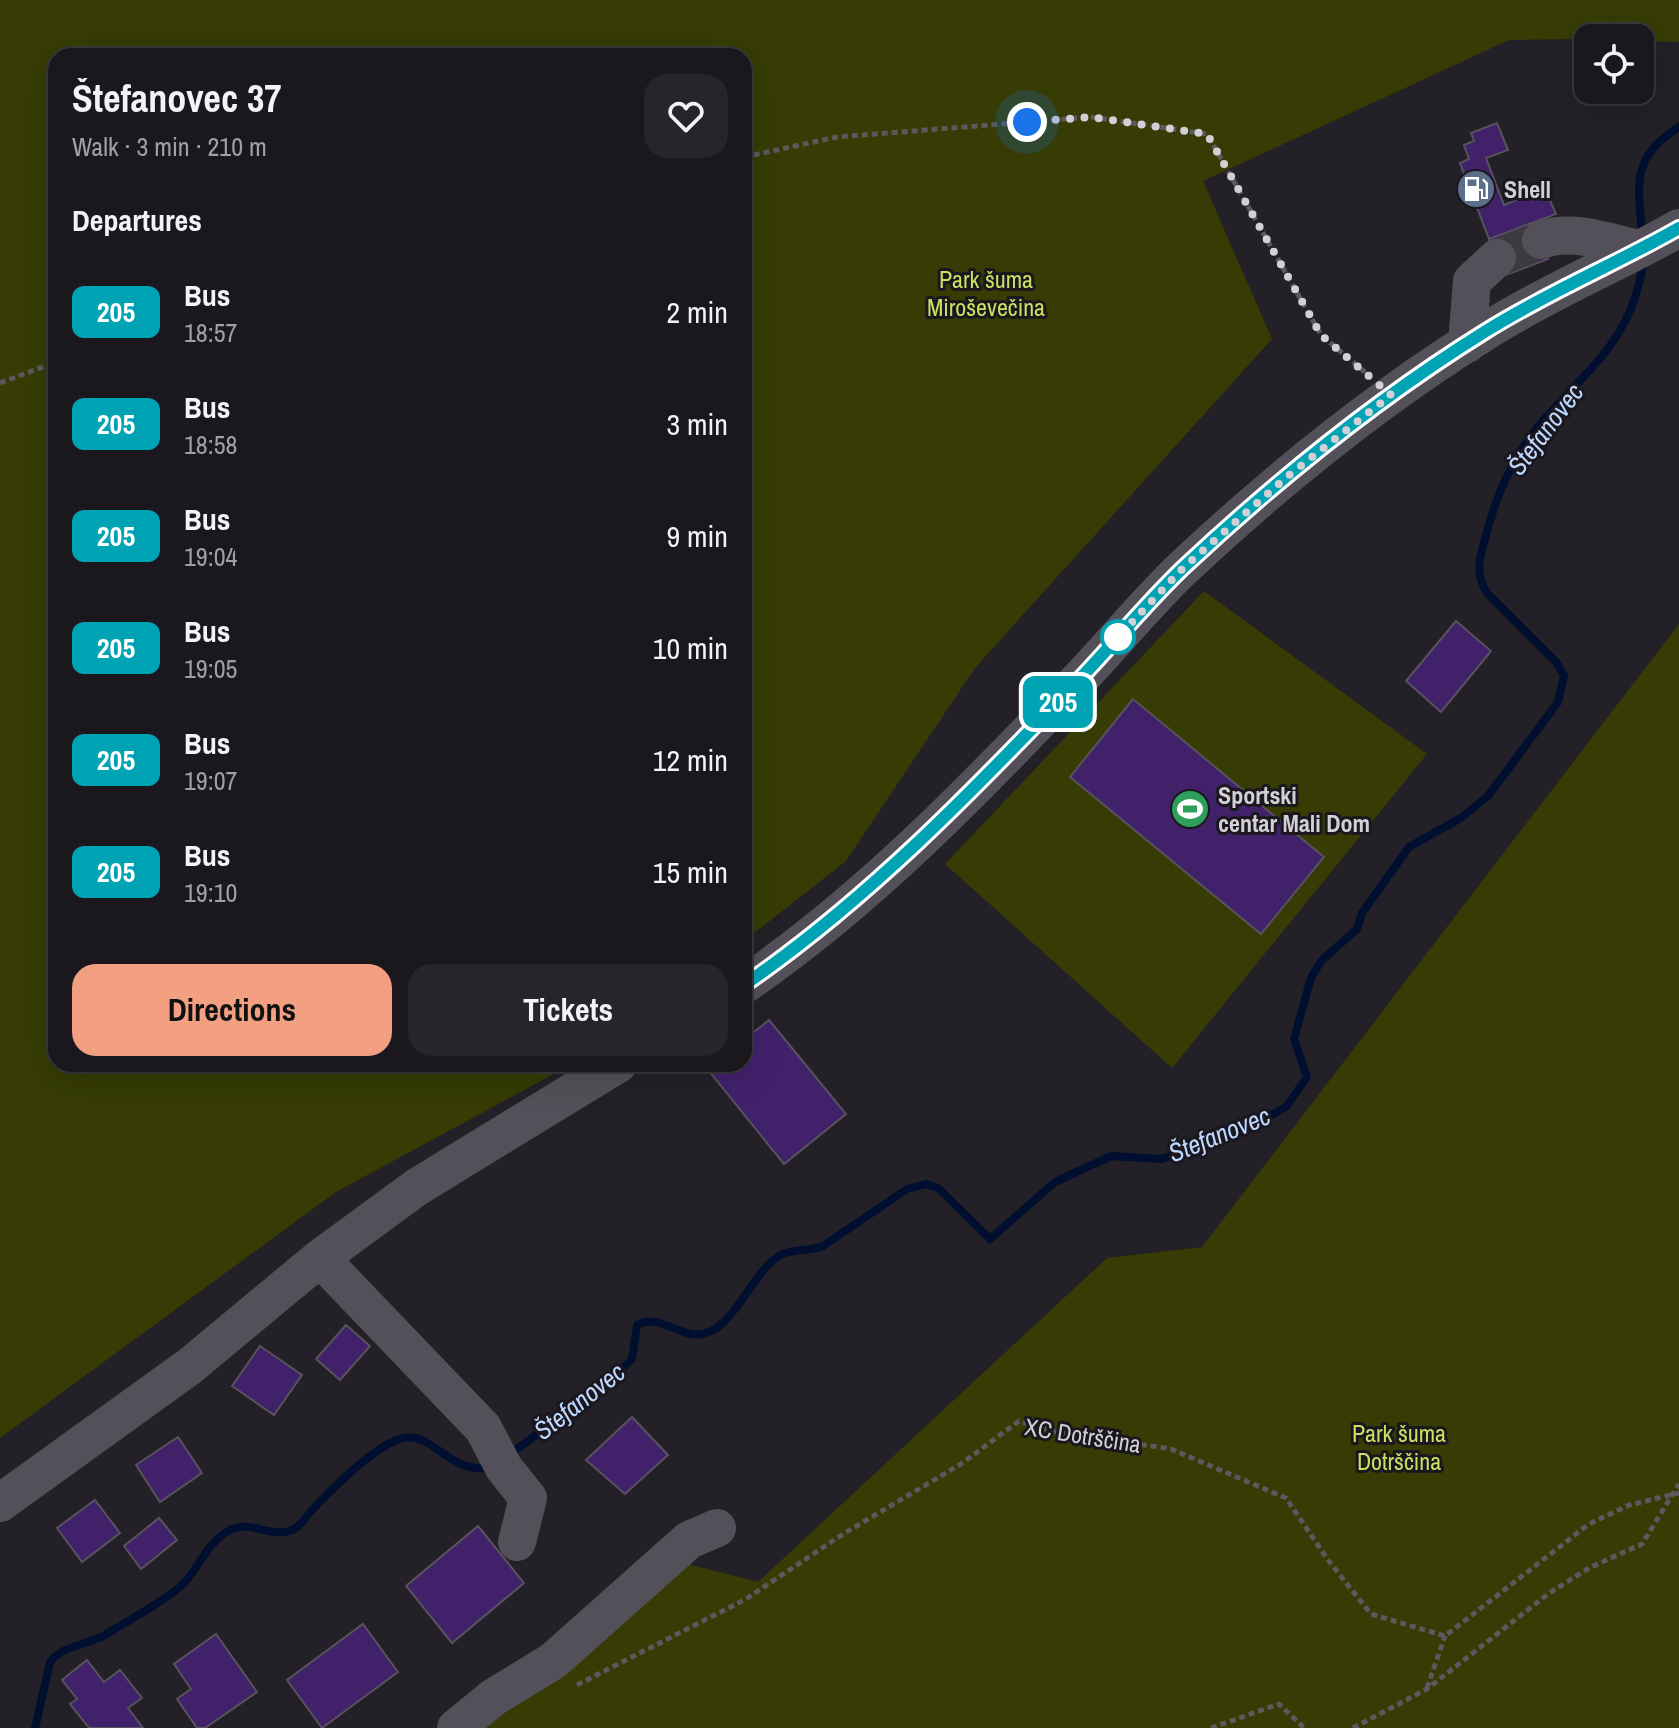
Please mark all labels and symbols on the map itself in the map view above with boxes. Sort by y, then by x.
your location [1007,102,1047,142]
fuel station icon: Shell [1455,168,1497,210]
place label: Shell [1504,173,1551,205]
park label: Park šuma Miroševečina [927,263,1045,323]
water label: Štefanovec [1499,376,1591,482]
unlabelled marker [1101,620,1135,654]
line badge: 205 [1012,676,1104,728]
place label: Sportski centar Mali Dom [1218,779,1370,839]
sports icon: Sportski centar Mali Dom [1169,788,1211,830]
water label: Štefanovec [1163,1098,1275,1170]
water label: Štefanovec [526,1354,632,1448]
street label: XC Dotrščina [1023,1410,1143,1460]
park label: Park šuma Dotrščina [1352,1417,1446,1477]

